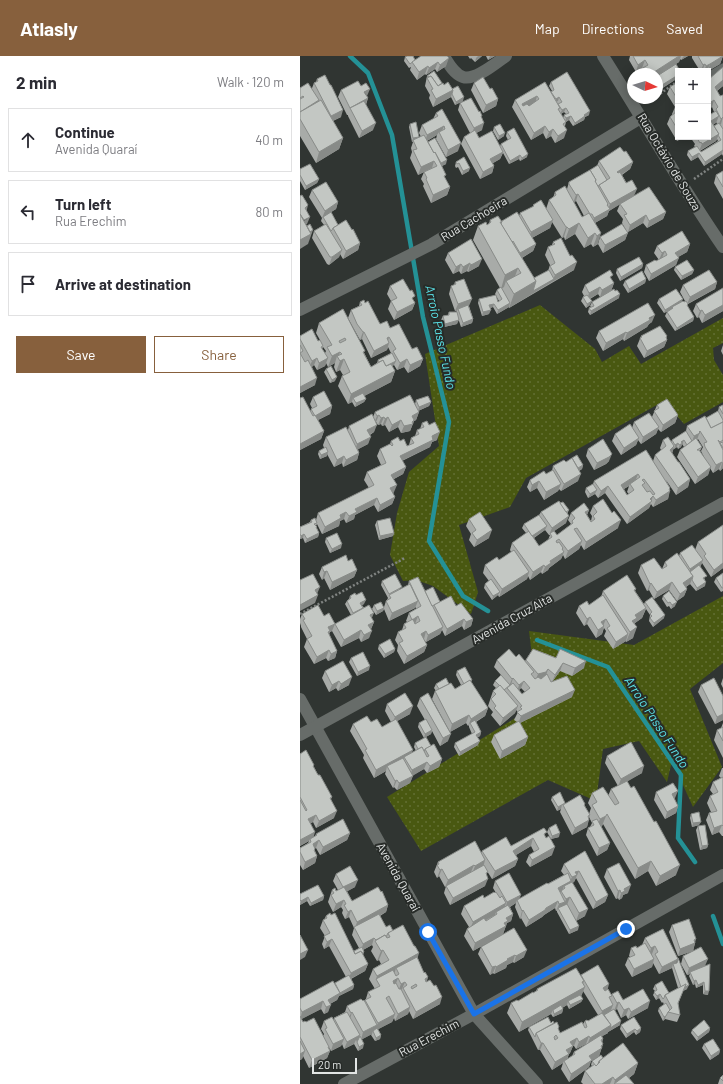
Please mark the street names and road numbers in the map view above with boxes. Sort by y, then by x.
street label: Rua Octávio de Souza [635,110,704,213]
street label: Rua Cachoeira [438,193,509,243]
street label: Avenida Cruz Alta [469,590,554,646]
street label: Avenida Quaraí [374,840,424,914]
street label: Rua Erechim [396,1015,461,1059]

